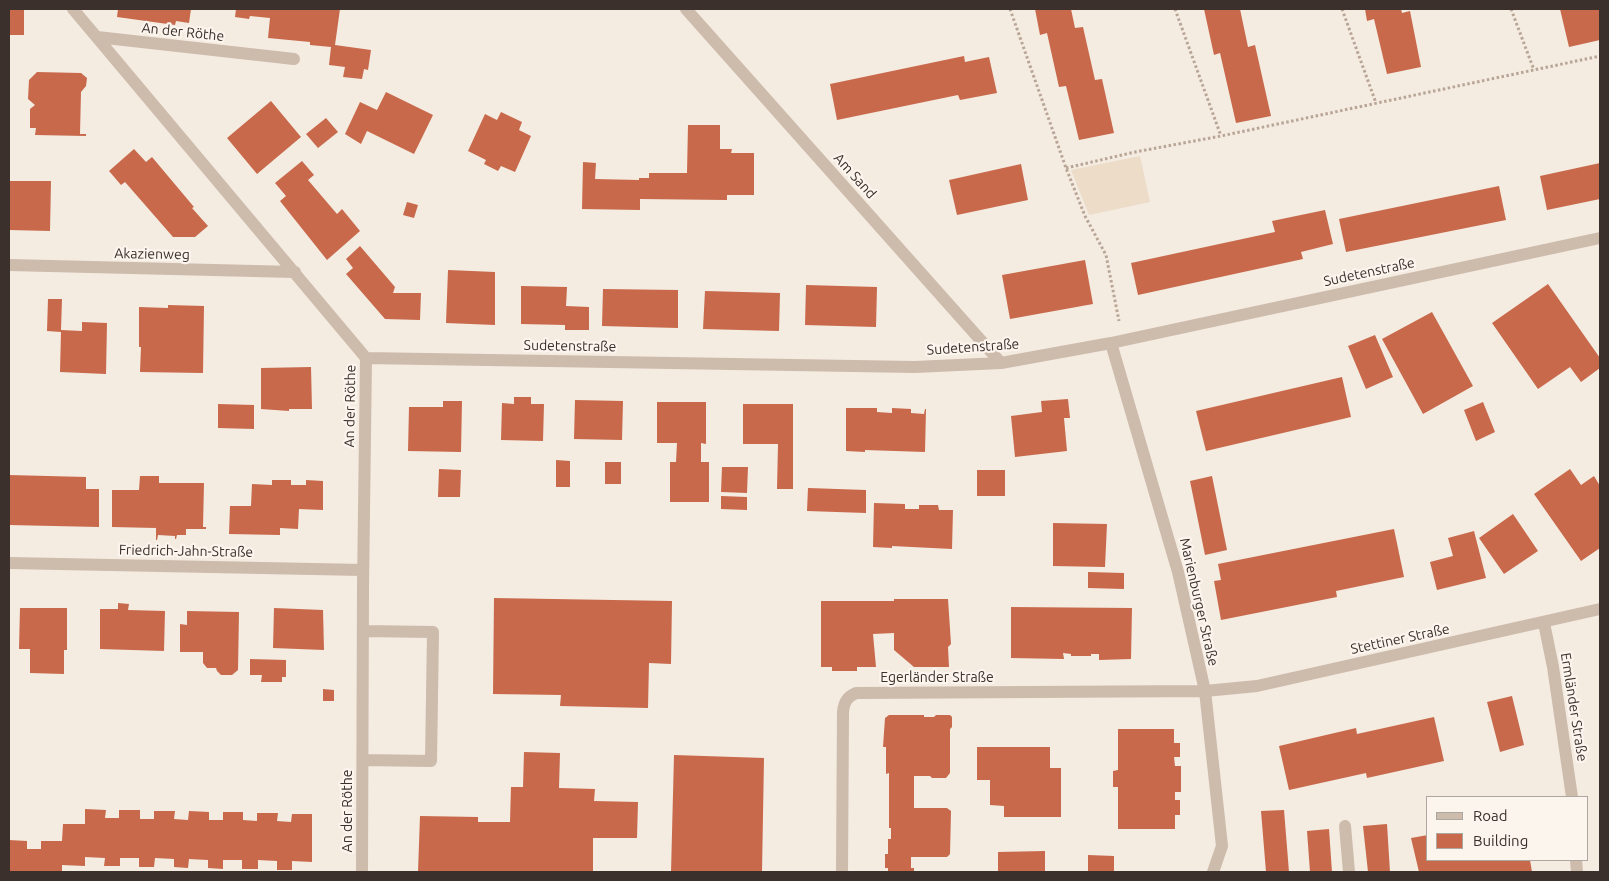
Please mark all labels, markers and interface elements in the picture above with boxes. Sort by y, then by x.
street label: An der Röthe [141,19,225,45]
street label: Am Sand [830,150,880,202]
street label: Akazienweg [114,245,190,263]
street label: Sudetenstraße [1322,254,1416,290]
street label: Sudetenstraße [926,335,1020,359]
street label: Sudetenstraße [524,337,616,355]
street label: An der Röthe [341,364,359,448]
street label: Marienburger Straße [1176,536,1222,668]
street label: Friedrich-Jahn-Straße [119,541,253,561]
street label: Stettiner Straße [1349,620,1451,658]
street label: Ermländer Straße [1557,651,1591,763]
street label: Egerländer Straße [880,669,994,685]
street label: An der Röthe [339,770,355,852]
legend [1426,796,1589,861]
text: Road [1473,807,1508,824]
text: Building [1473,832,1528,849]

